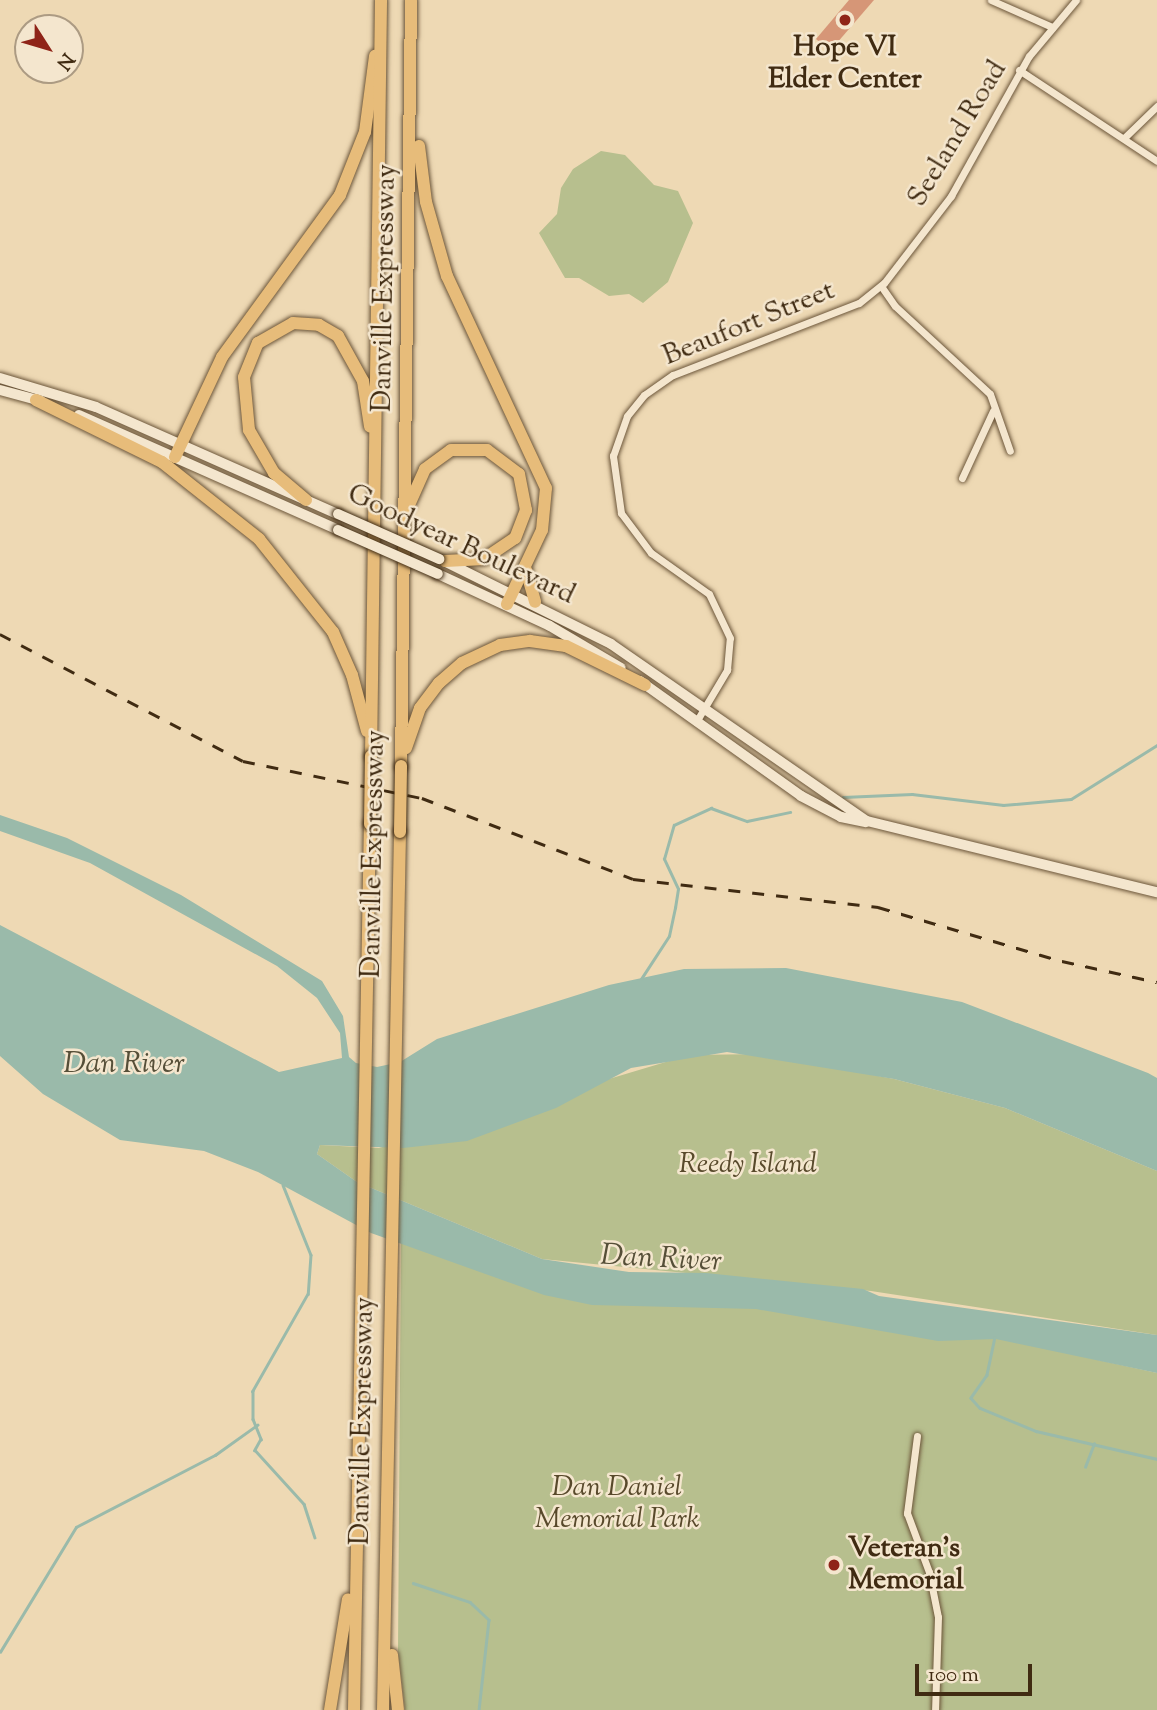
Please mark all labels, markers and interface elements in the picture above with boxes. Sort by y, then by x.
marker: Hope VI Elder Center [837,12,853,28]
north arrow [14,14,84,84]
place label: Hope VI Elder Center [768,31,922,97]
text: N [49,47,80,75]
street label: Seeland Road [901,55,1015,213]
street label: Danville Expressway [366,164,404,412]
street label: Beaufort Street [658,274,840,374]
street label: Goodyear Boulevard [342,478,580,612]
street label: Danville Expressway [355,730,393,978]
water label: Dan River [63,1047,185,1083]
park label: Reedy Island [679,1148,817,1182]
water label: Dan River [599,1239,723,1281]
street label: Danville Expressway [344,1297,382,1545]
park label: Dan Daniel Memorial Park [535,1471,699,1537]
place label: Veteran's Memorial [848,1532,964,1598]
marker: Veteran's Memorial [826,1557,842,1573]
scale bar [919,1650,1036,1694]
text: 100 m [928,1661,979,1691]

